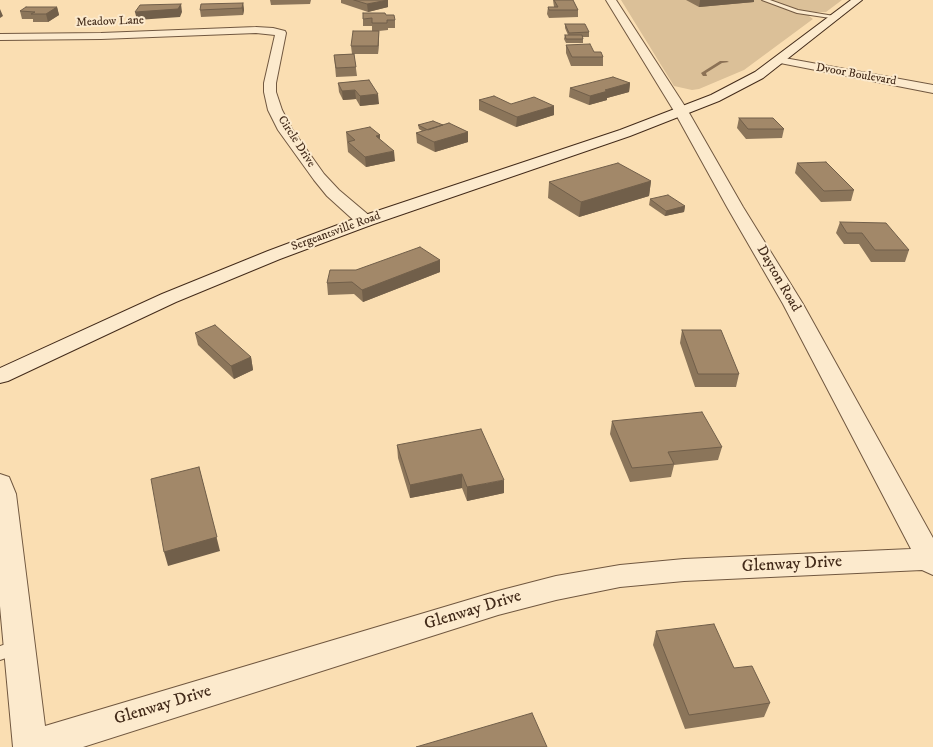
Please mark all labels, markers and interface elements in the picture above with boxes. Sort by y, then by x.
street label: Meadow Lane [76,14,144,30]
street label: Dvoor Boulevard [815,61,897,89]
street label: Circle Drive [274,114,318,170]
street label: Sergeantsville Road [290,209,382,255]
street label: Dayton Road [752,243,804,315]
street label: Glenway Drive [741,552,843,578]
street label: Glenway Drive [422,587,524,635]
street label: Glenway Drive [112,682,214,730]

